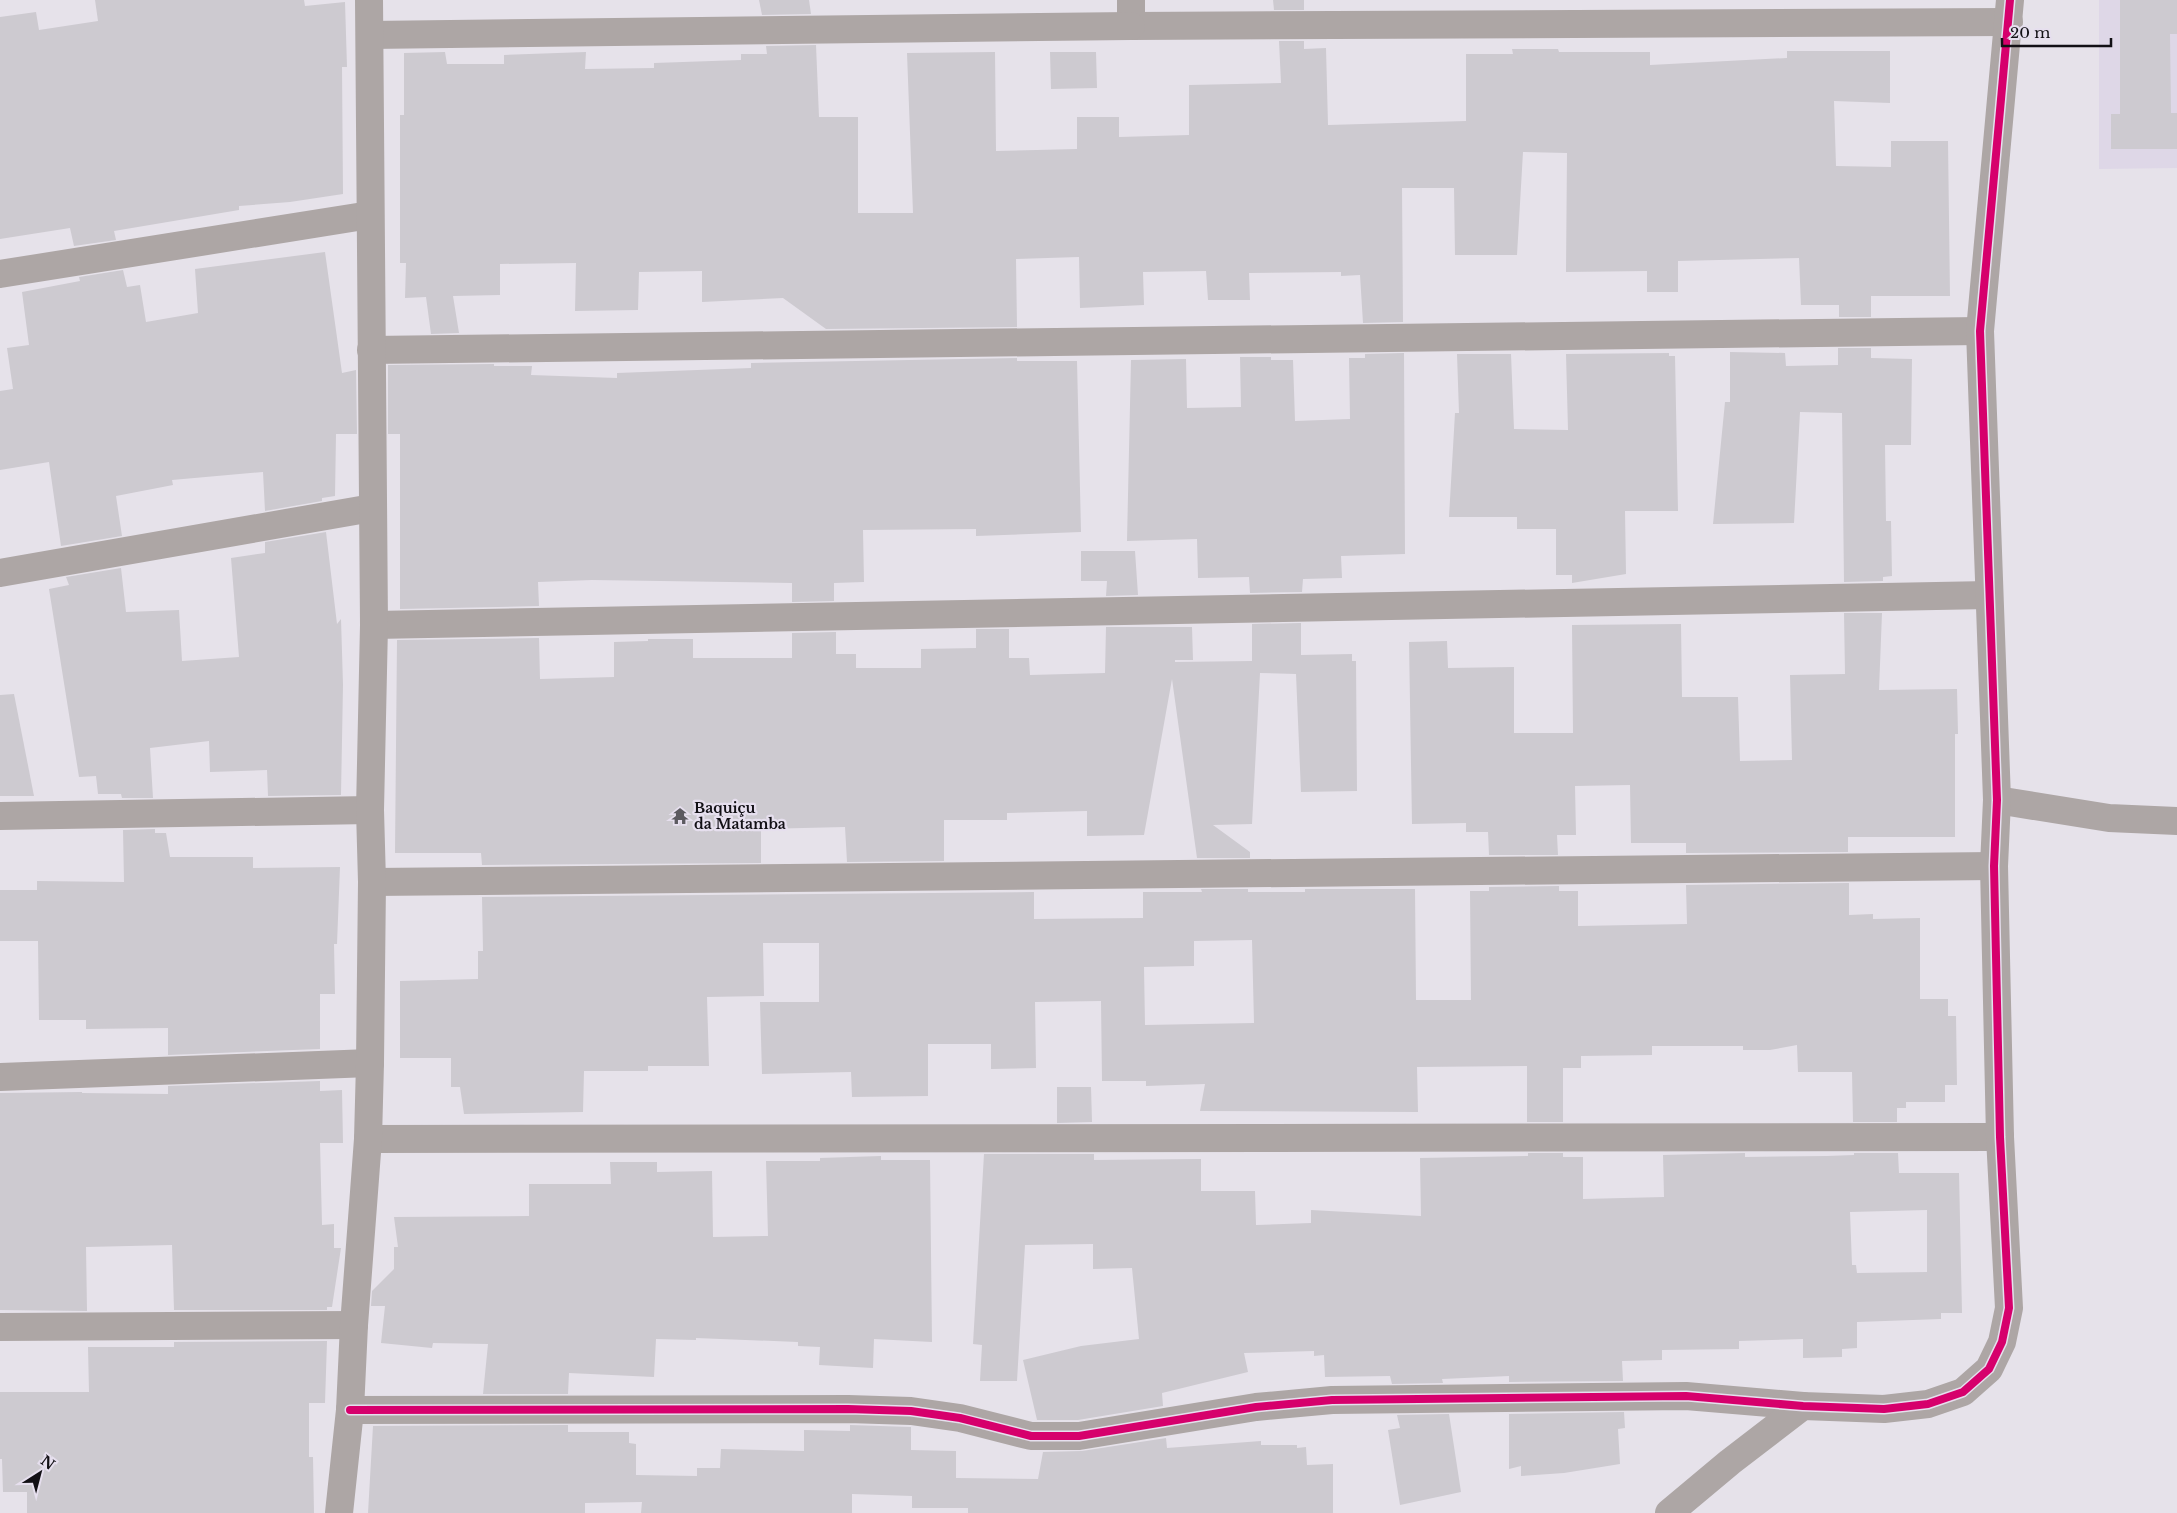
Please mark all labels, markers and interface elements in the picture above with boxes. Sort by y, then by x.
scale bar [2002,15,2111,47]
text: 20 m [2010,23,2050,42]
place label: Baquiçu da Matamba [694,799,786,833]
temple icon: Baquiçu da Matamba [670,806,690,826]
north arrow [15,1448,65,1498]
text: N [37,1451,58,1474]

